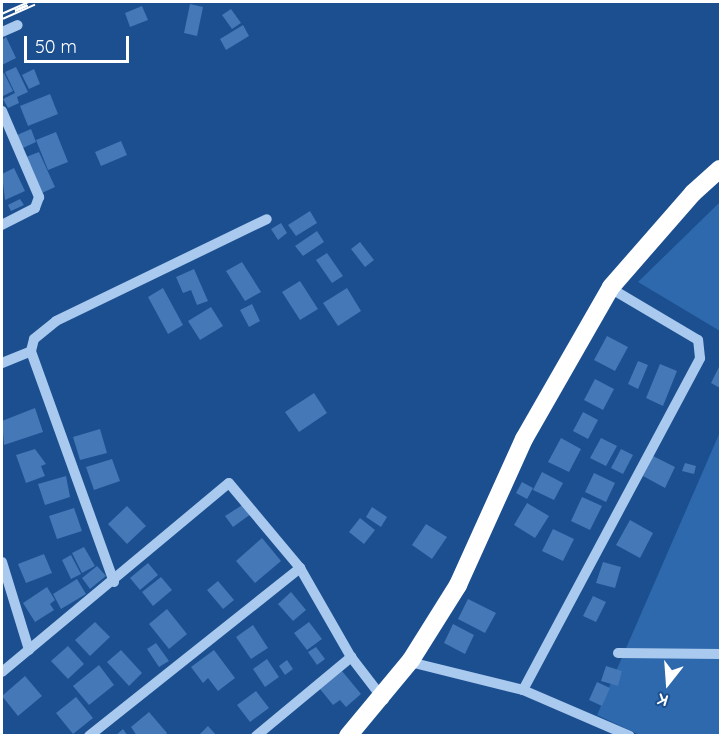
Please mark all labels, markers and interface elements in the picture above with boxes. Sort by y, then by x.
scale bar [27,24,132,62]
text: 50 m [35,35,77,58]
north arrow [638,653,698,713]
text: K [655,689,671,711]

